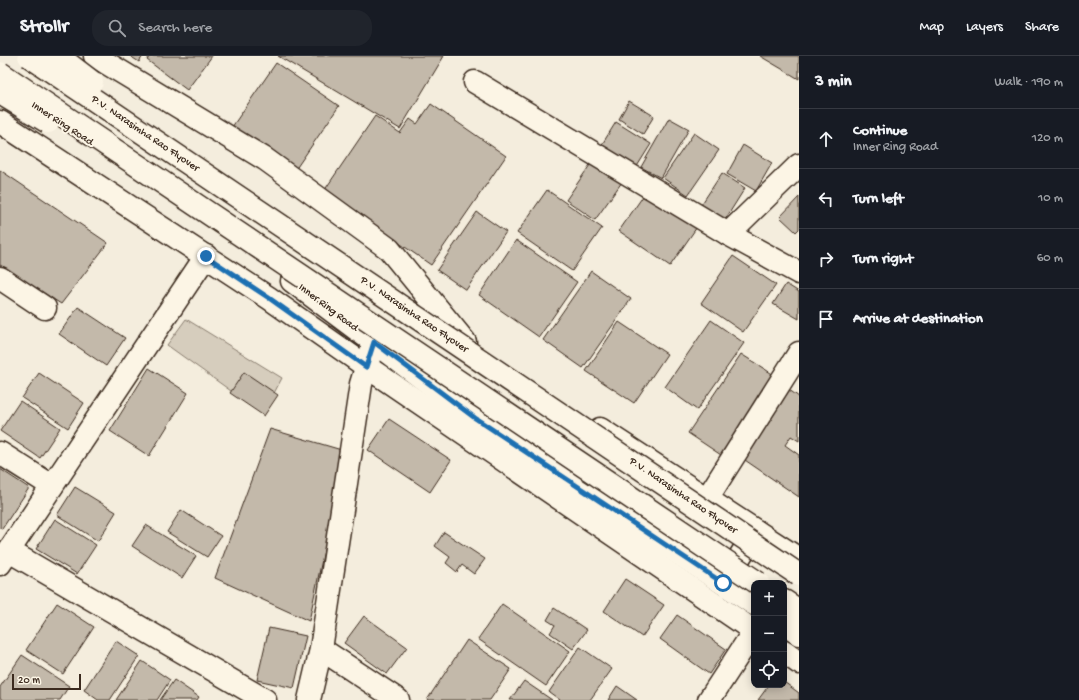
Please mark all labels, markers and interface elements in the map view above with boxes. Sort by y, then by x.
search box [92,10,372,46]
text: Strollr [20,16,68,39]
icon: search [106,17,128,39]
text: Search here [138,19,212,37]
text: Map [920,19,944,36]
text: Layers [966,19,1003,36]
text: Share [1025,19,1059,36]
text: 3 min [815,72,852,92]
text: Walk · 190 m [994,75,1063,90]
street label: P.V. Narasimha Rao Flyover [88,93,202,175]
street label: Inner Ring Road [29,99,97,149]
text: Continue [853,122,907,140]
icon: ahead [815,128,837,150]
text: 120 m [1032,131,1063,146]
text: Inner Ring Road [853,140,938,155]
icon: left [815,188,837,210]
text: Turn left [853,190,904,208]
text: 10 m [1038,191,1063,206]
route end [197,247,215,265]
icon: right [815,248,837,270]
text: Turn right [853,250,913,268]
text: 60 m [1037,251,1063,266]
street label: P.V. Narasimha Rao Flyover [357,274,471,356]
street label: Inner Ring Road [296,282,361,335]
icon: arrive [815,308,837,330]
text: Arrive at destination [853,310,983,328]
street label: P.V. Narasimha Rao Flyover [626,455,740,537]
route start [714,574,732,592]
map controls [751,580,787,688]
button: + [751,580,787,616]
button: − [751,616,787,652]
button: locate [751,652,787,688]
scale bar [12,672,81,691]
text: 20 m [18,675,40,687]

